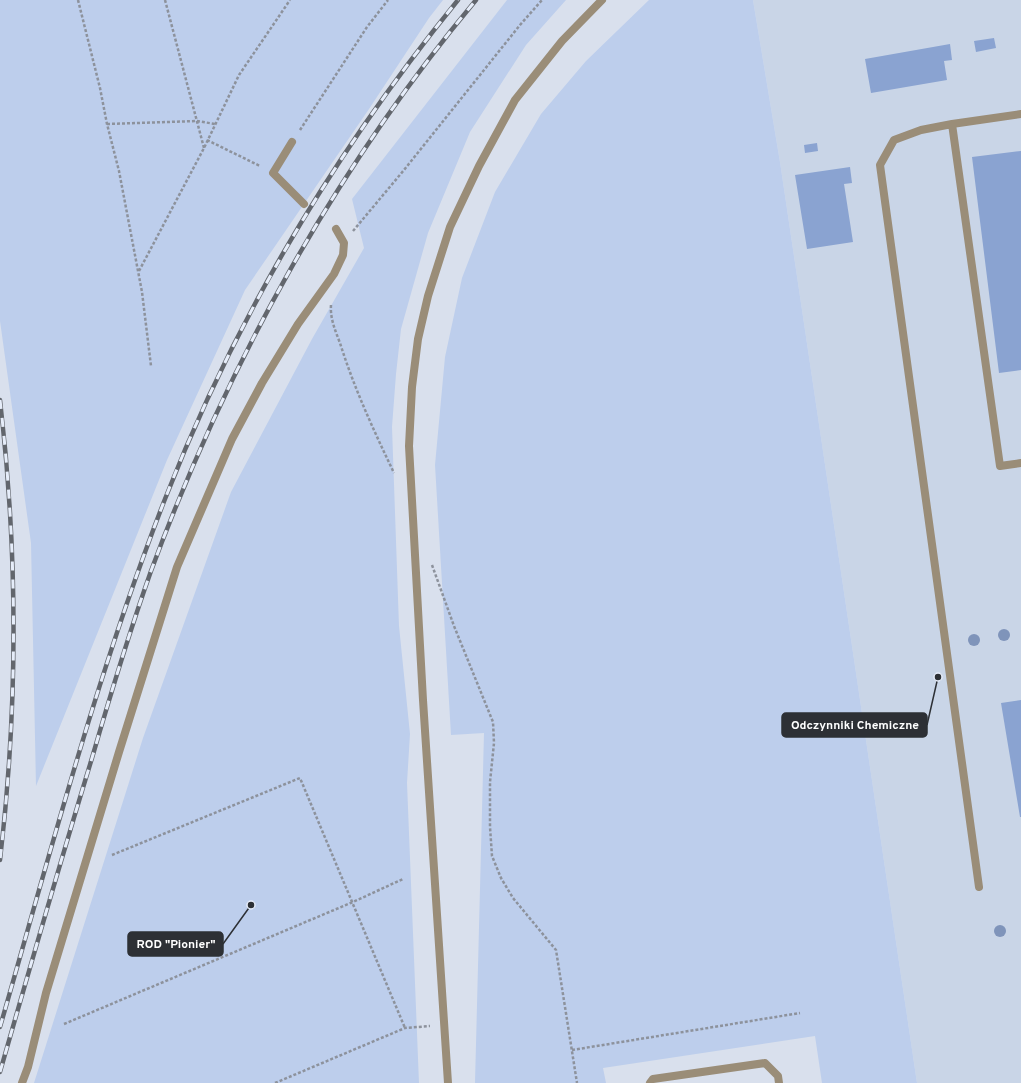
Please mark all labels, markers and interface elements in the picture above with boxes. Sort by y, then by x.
callout: Odczynniki Chemiczne [782,713,927,737]
text: Odczynniki Chemiczne [791,718,919,734]
callout: ROD "Pionier" [128,932,223,956]
text: ROD "Pionier" [136,937,216,953]

